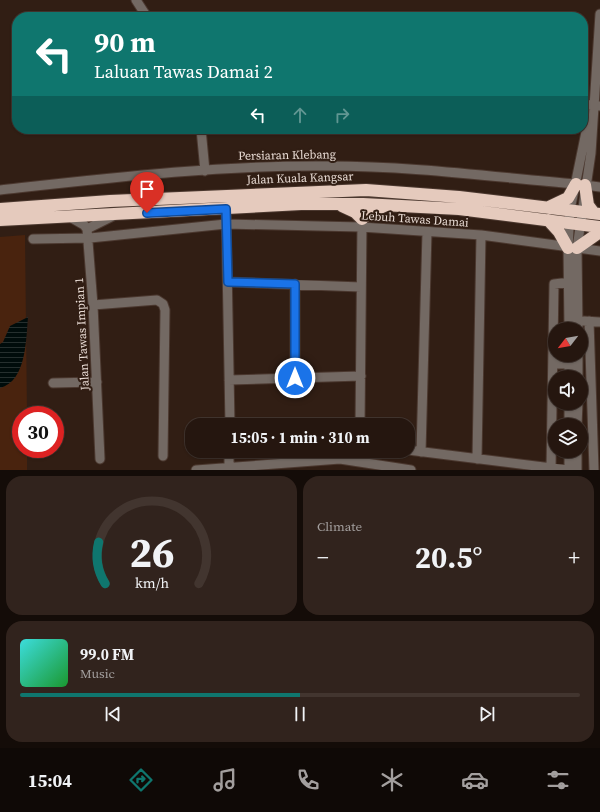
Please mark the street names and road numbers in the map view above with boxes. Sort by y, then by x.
street label: Persiaran Klebang [238,146,336,164]
street label: Jalan Kuala Kangsar [245,168,354,188]
street label: Lebuh Tawas Damai [361,207,470,231]
street label: Jalan Tawas Impian 1 [71,277,93,392]

